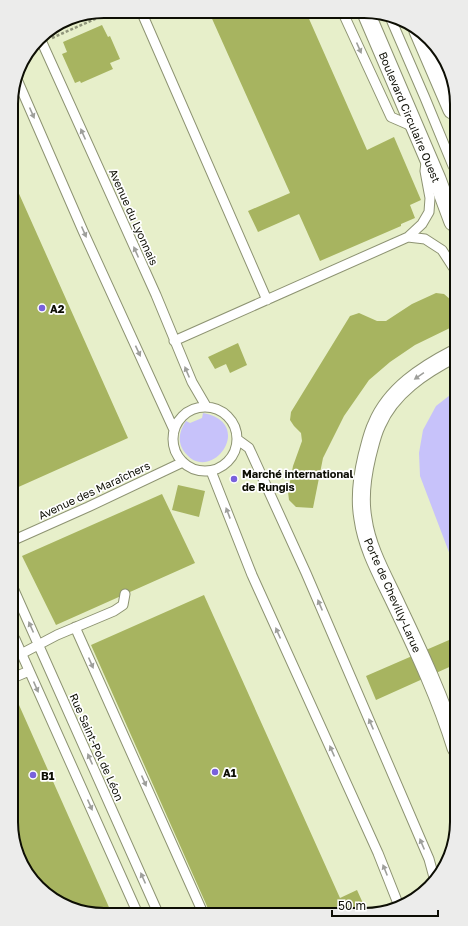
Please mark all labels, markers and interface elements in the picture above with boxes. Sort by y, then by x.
one-way arrow [356,42,363,54]
street label: Boulevard Circulaire Ouest [377,50,443,184]
one-way arrow [29,107,35,119]
one-way arrow [80,128,86,140]
street label: Avenue du Lyonnais [107,167,161,267]
one-way arrow [81,227,87,238]
one-way arrow [133,247,139,258]
place label: A2 [50,302,65,315]
marker: A2 [37,303,47,313]
one-way arrow [135,345,141,356]
one-way arrow [184,366,191,378]
one-way arrow [413,372,424,380]
street label: Avenue des Maraîchers [36,458,152,522]
place label: Marché international de Rungis [242,467,353,493]
marker: Marché international de Rungis [229,474,239,484]
one-way arrow [225,507,231,518]
street label: Porte de Chevilly-Larue [362,536,424,654]
one-way arrow [316,599,323,611]
one-way arrow [28,622,34,633]
one-way arrow [275,626,281,638]
one-way arrow [88,657,94,668]
one-way arrow [33,681,39,693]
street label: Rue Saint-Pol de Léon [67,691,127,803]
one-way arrow [368,719,374,730]
one-way arrow [329,746,335,757]
one-way arrow [86,752,92,764]
place label: A1 [223,766,237,779]
marker: A1 [210,767,220,777]
place label: B1 [41,769,55,782]
marker: B1 [28,770,38,780]
one-way arrow [142,776,148,788]
one-way arrow [87,800,93,811]
one-way arrow [419,838,425,849]
one-way arrow [381,864,387,876]
one-way arrow [139,871,145,883]
scale bar [332,892,438,918]
text: 50 m [338,898,366,913]

